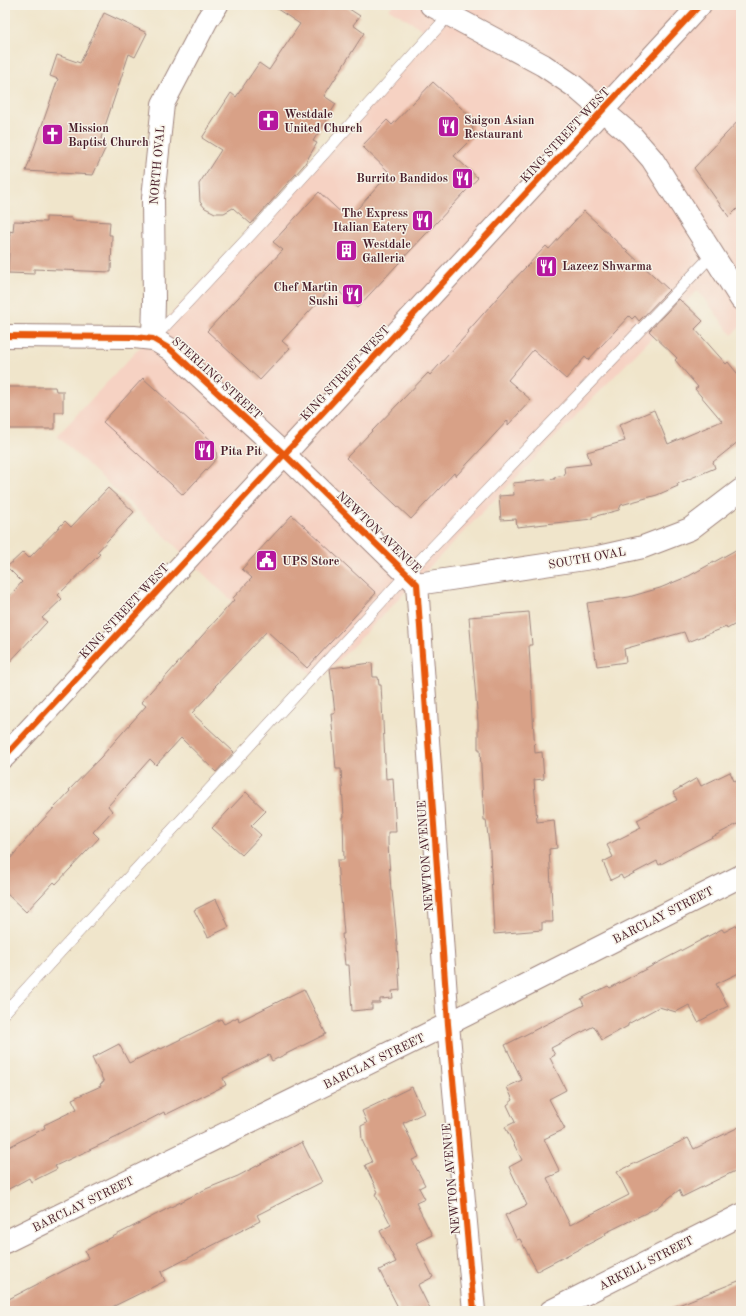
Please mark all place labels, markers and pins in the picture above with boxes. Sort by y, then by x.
church icon: Westdale United Church [256,108,282,134]
place label: Westdale United Church [284,109,363,135]
restaurant icon: Saigon Asian Restaurant [436,114,462,140]
place label: Saigon Asian Restaurant [464,115,535,141]
church icon: Mission Baptist Church [39,122,65,148]
place label: Mission Baptist Church [68,123,149,149]
restaurant icon: Burrito Bandidos [450,165,476,191]
place label: Burrito Bandidos [356,173,448,185]
restaurant icon: The Express Italian Eatery [410,207,436,233]
place label: The Express Italian Eatery [333,208,408,234]
building icon: Westdale Galleria [333,238,359,264]
place label: Westdale Galleria [362,239,411,265]
restaurant icon: Lazeez Shwarma [533,253,559,279]
place label: Lazeez Shwarma [562,261,652,273]
restaurant icon: Chef Martin Sushi [340,281,366,307]
place label: Chef Martin Sushi [274,282,338,308]
restaurant icon: Pita Pit [191,438,217,464]
place label: Pita Pit [220,446,263,458]
public building icon: UPS Store [253,548,279,574]
place label: UPS Store [282,556,340,568]

